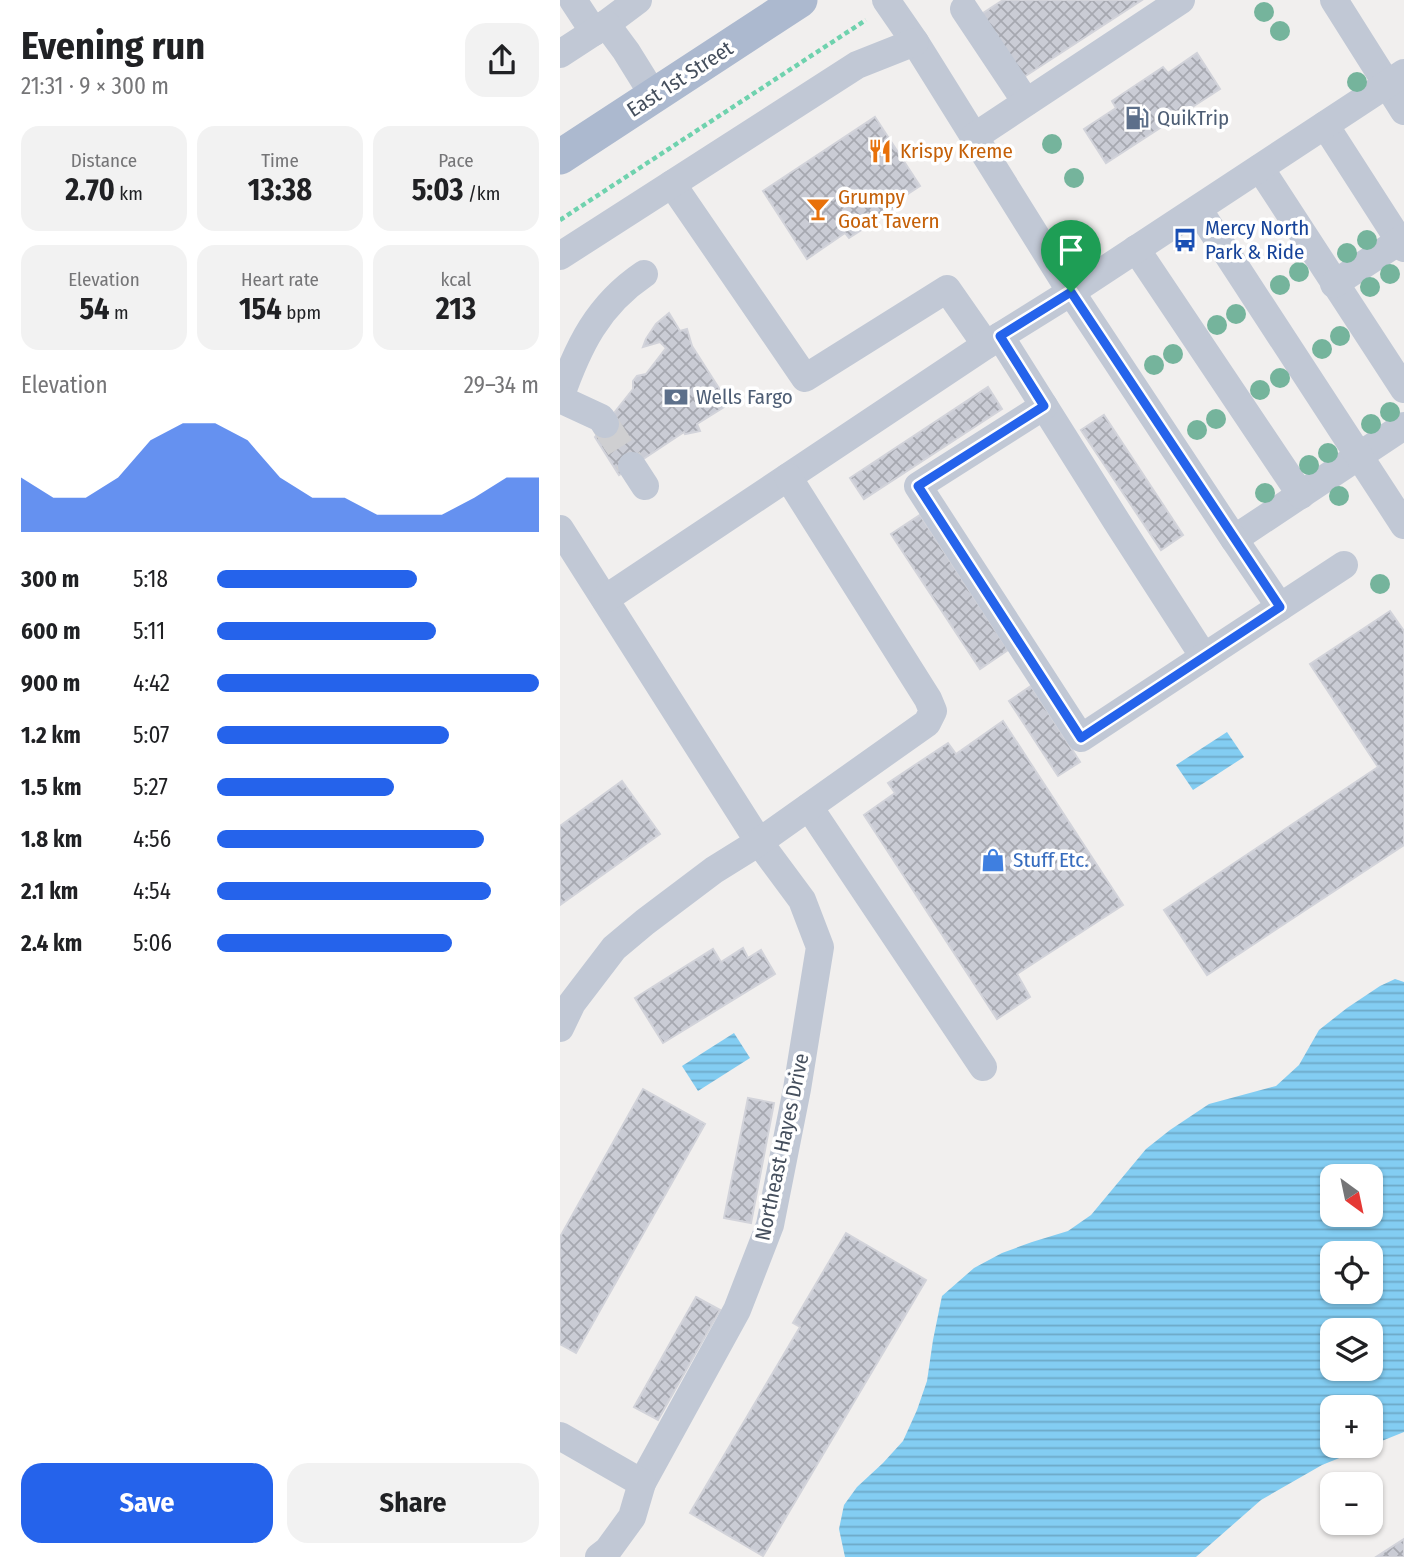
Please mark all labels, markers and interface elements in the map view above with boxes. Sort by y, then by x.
text: Evening run [21,23,205,69]
button: share [465,23,539,97]
street label: East 1st Street [622,35,738,123]
text: 21:31 · 9 × 300 m [21,72,169,100]
fuel station icon: QuikTrip [1123,104,1151,132]
place label: QuikTrip [1157,105,1229,131]
restaurant icon: Krispy Kreme [866,137,894,165]
place label: Krispy Kreme [900,138,1013,164]
text: Distance [71,149,137,172]
text: Time [261,149,299,172]
text: Pace [438,149,474,172]
text: 2.70 [65,172,115,208]
text: 13:38 [248,172,312,208]
text: 5:03 [412,172,464,208]
text: km [115,182,143,205]
text: /km [464,182,500,205]
place label: Grumpy Goat Tavern [838,184,940,234]
bar icon: Grumpy Goat Tavern [804,195,832,223]
place label: Mercy North Park & Ride [1205,215,1309,265]
pin [1041,220,1101,292]
bus stop icon: Mercy North Park & Ride [1171,226,1199,254]
icon: arrive [1052,231,1090,269]
text: Elevation [68,268,140,291]
text: Heart rate [241,268,319,291]
text: kcal [441,268,471,291]
text: 54 [79,291,110,327]
text: 154 [239,291,282,327]
text: 213 [436,291,476,327]
text: m [110,301,129,324]
text: bpm [282,301,321,324]
text: Elevation [21,371,108,399]
text: 29–34 m [464,371,539,399]
bank icon: Wells Fargo [662,383,690,411]
place label: Wells Fargo [696,384,793,410]
text: 300 m [21,565,79,593]
text: 5:18 [133,565,168,593]
text: 600 m [21,617,80,645]
text: 5:11 [133,617,165,645]
text: 900 m [21,669,80,697]
text: 4:42 [133,669,170,697]
text: 1.2 km [21,721,81,749]
text: 5:07 [133,721,169,749]
text: 1.5 km [21,773,82,801]
text: 5:27 [133,773,168,801]
text: 1.8 km [21,825,82,853]
text: 4:56 [133,825,171,853]
shop icon: Stuff Etc. [979,846,1007,874]
place label: Stuff Etc. [1013,847,1089,873]
text: 2.1 km [21,877,78,905]
text: 4:54 [133,877,171,905]
text: 2.4 km [21,929,82,957]
text: 5:06 [133,929,172,957]
street label: Northeast Hayes Drive [749,1051,815,1243]
north arrow [1320,1164,1382,1227]
map controls [1320,1164,1383,1535]
button: locate [1320,1241,1383,1304]
button: layers [1320,1318,1383,1381]
button: + [1320,1395,1383,1458]
button: Save [21,1463,273,1543]
button: Share [287,1463,539,1543]
button: − [1320,1472,1383,1535]

